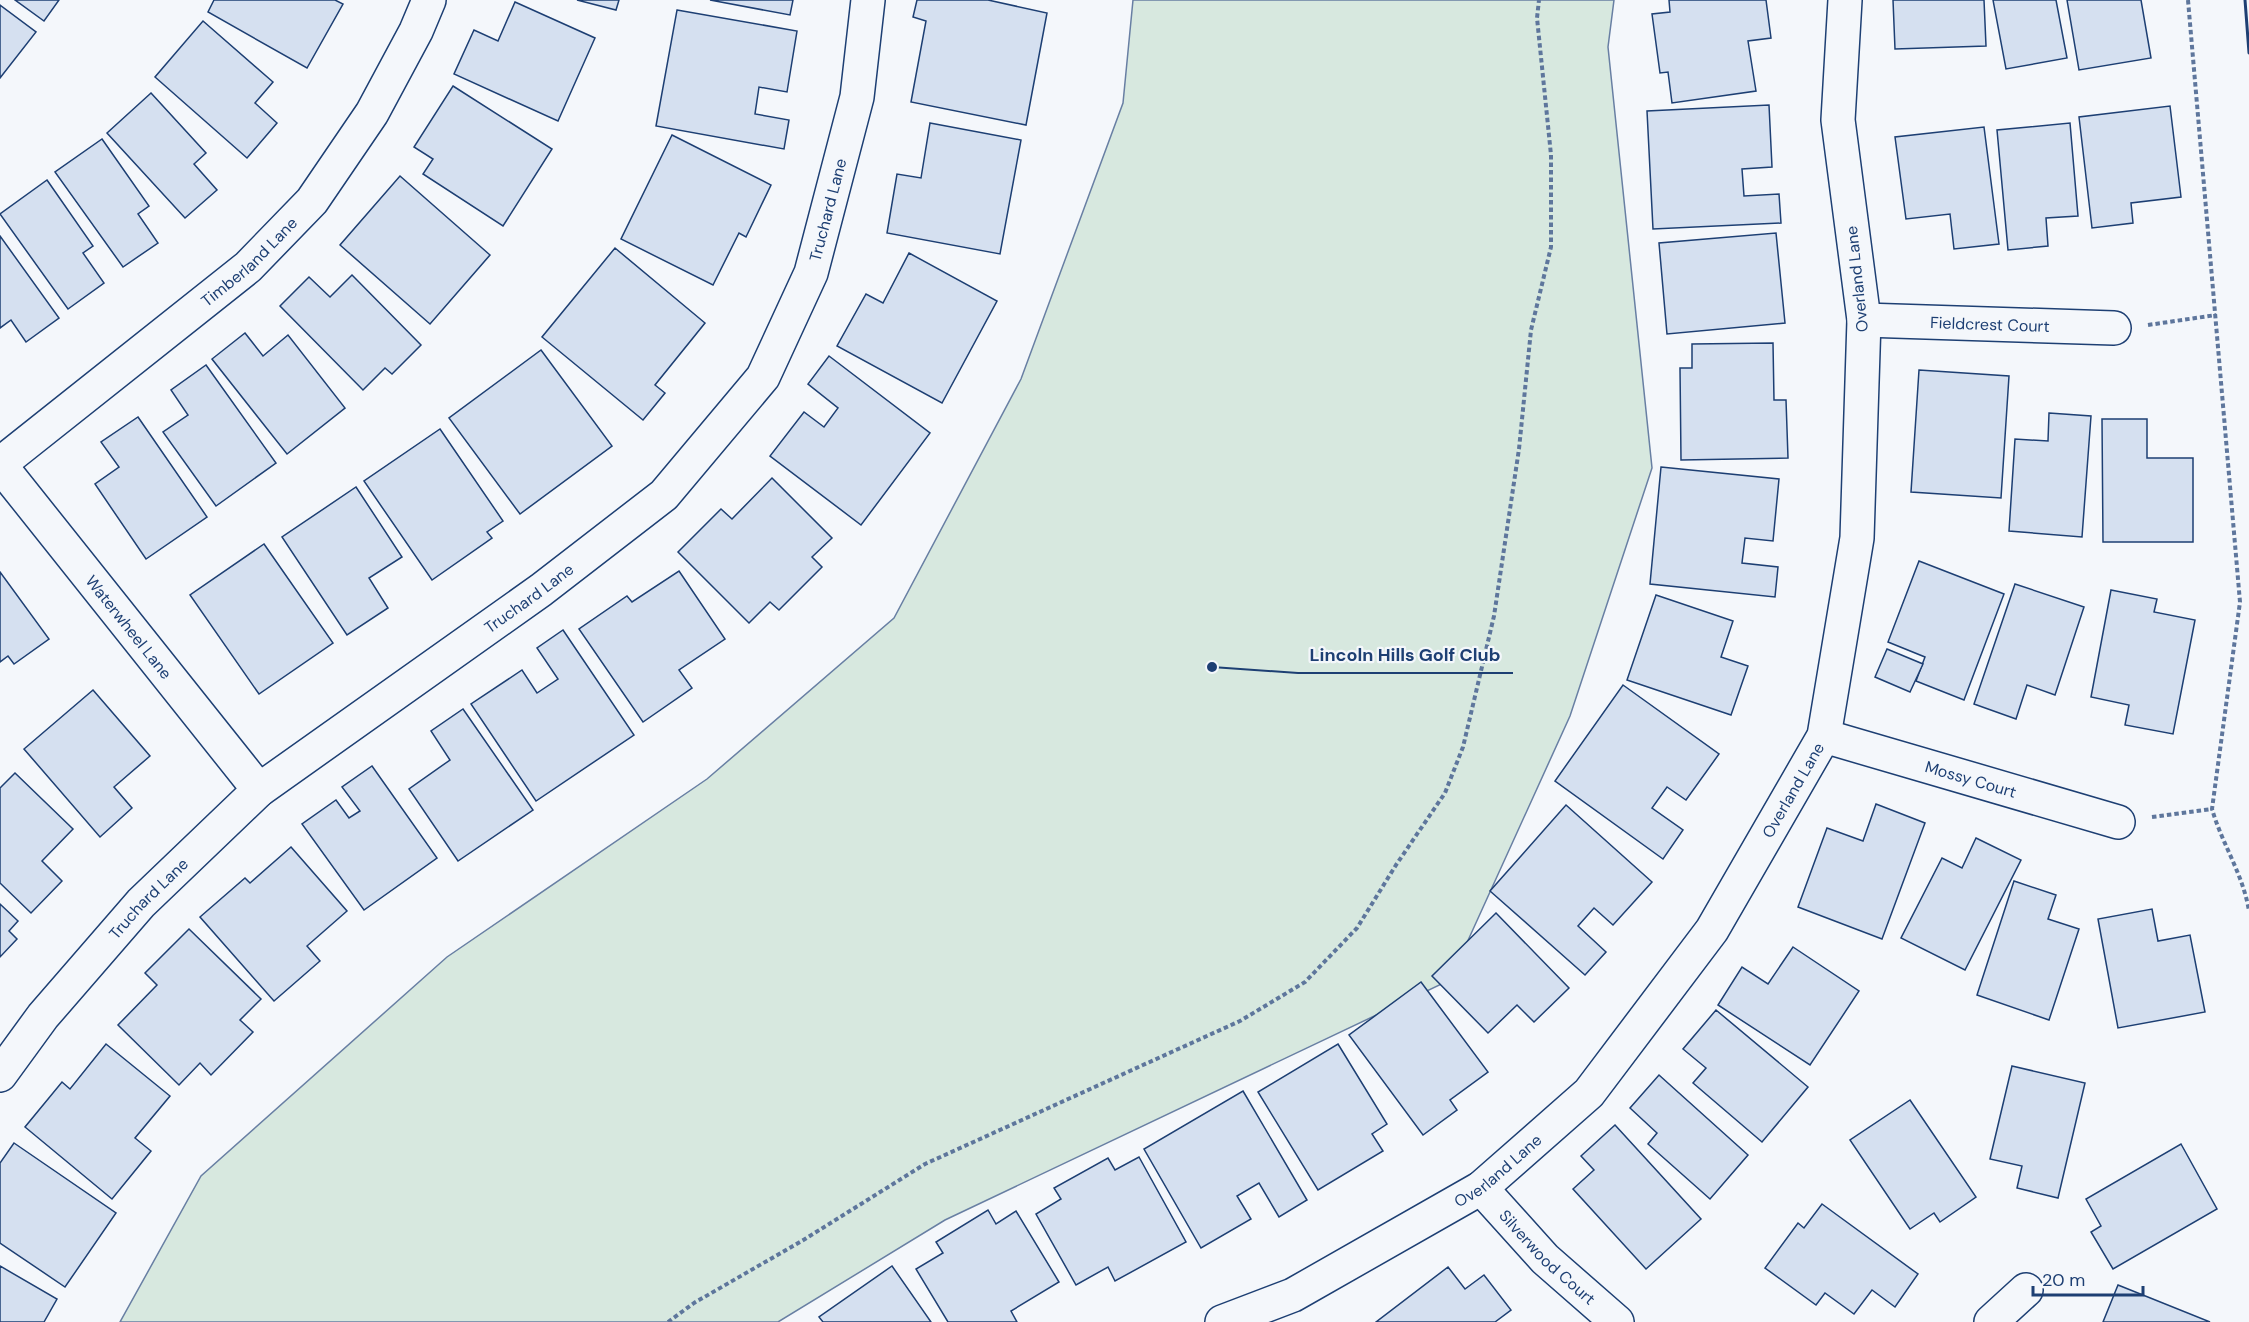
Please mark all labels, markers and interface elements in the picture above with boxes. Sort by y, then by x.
street label: Truchard Lane [804,156,851,264]
street label: Timberland Lane [197,212,301,311]
street label: Overland Lane [1841,225,1873,333]
street label: Fieldcrest Court [1930,312,2050,336]
street label: Truchard Lane [480,558,578,638]
street label: Waterwheel Lane [81,571,177,683]
callout: Lincoln Hills Golf Club [1298,637,1513,673]
text: Lincoln Hills Golf Club [1310,643,1501,667]
street label: Overland Lane [1757,739,1829,841]
street label: Mossy Court [1923,756,2019,802]
street label: Truchard Lane [104,853,192,943]
street label: Overland Lane [1450,1129,1546,1212]
street label: Silverwood Court [1495,1205,1600,1309]
scale bar [2033,1259,2142,1297]
text: 20 m [2042,1268,2085,1292]

